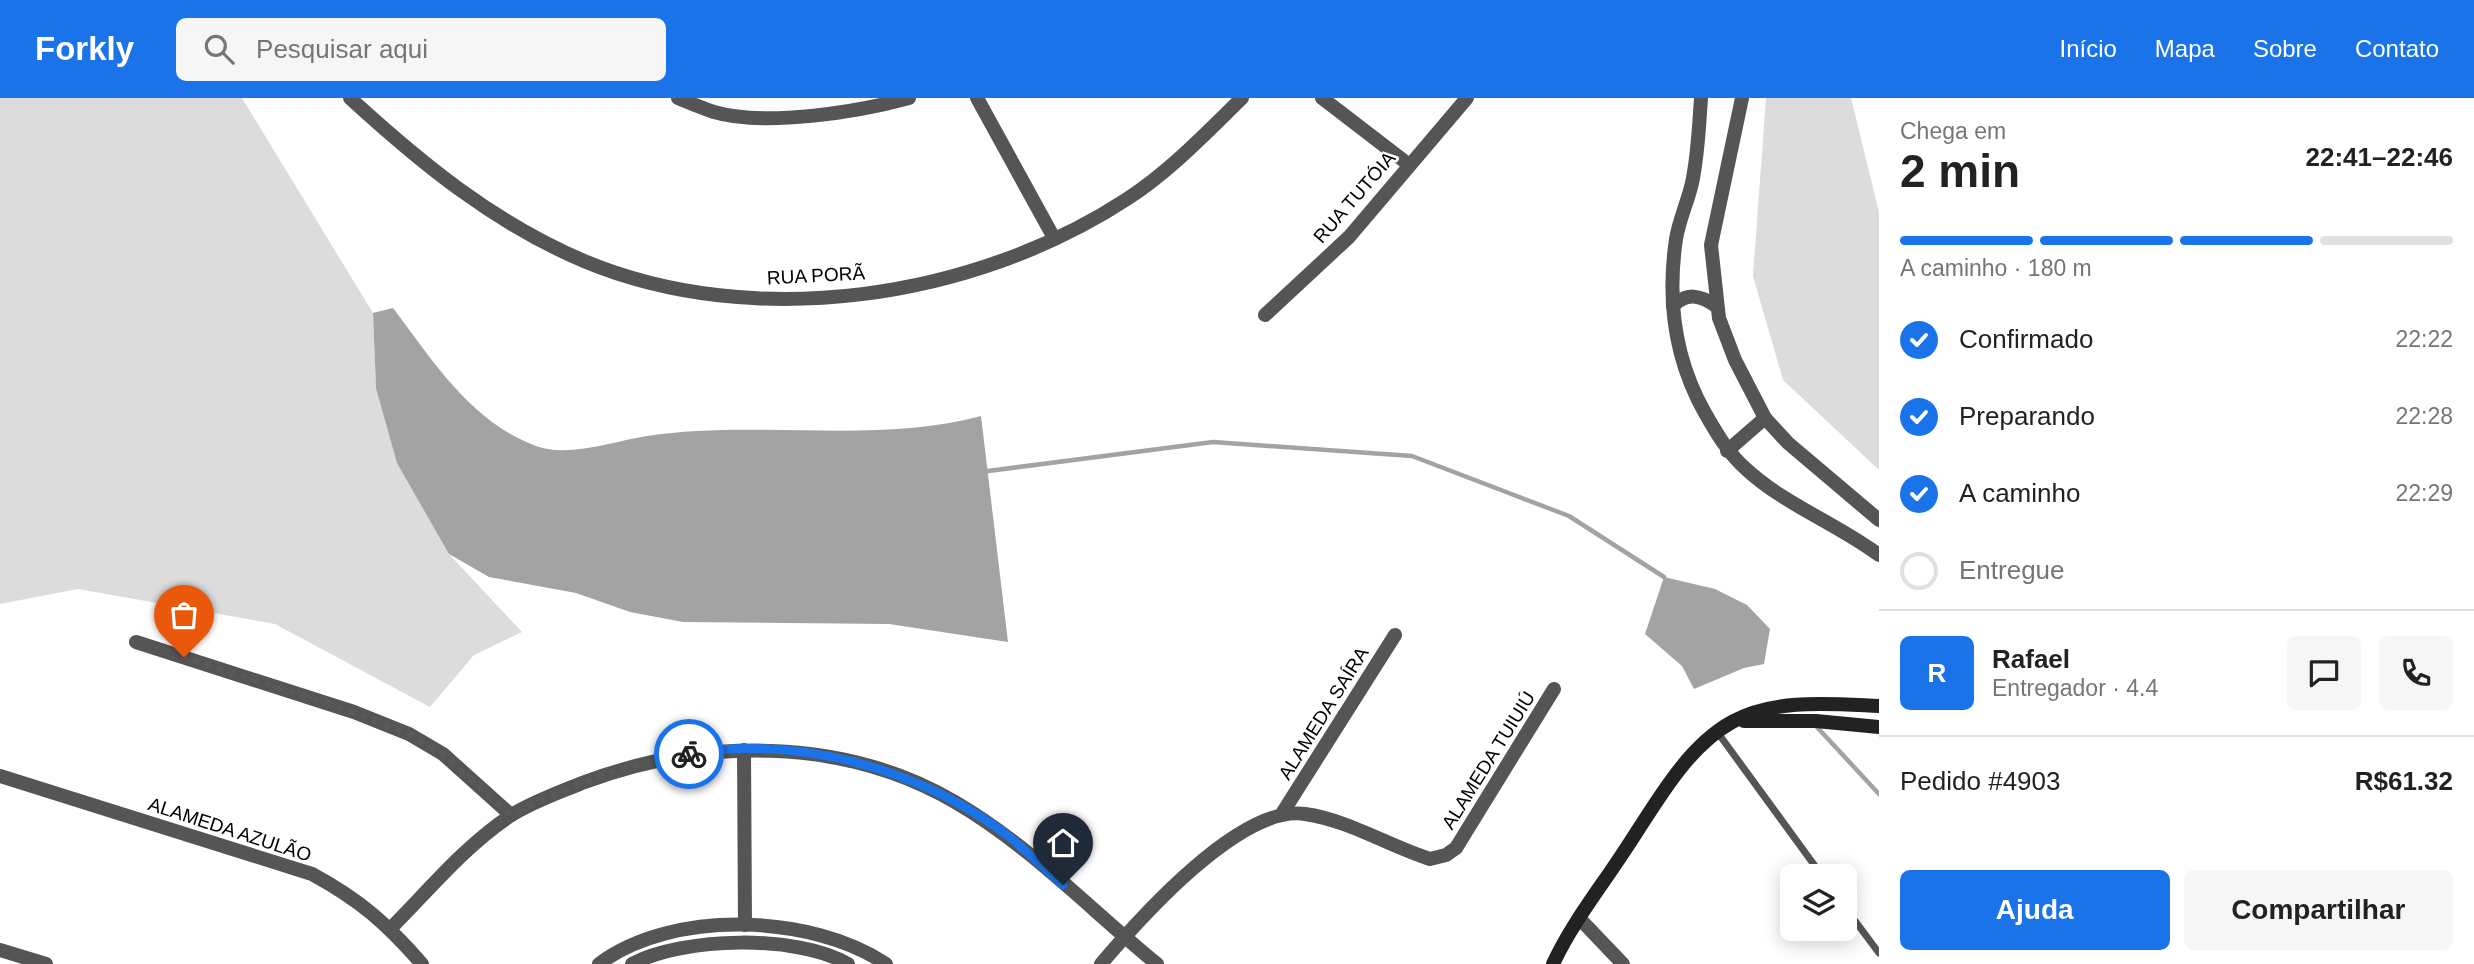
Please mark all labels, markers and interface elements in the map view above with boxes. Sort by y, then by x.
search box [176,18,666,81]
text: Forkly [35,30,134,67]
icon: search [200,30,238,68]
text: Pesquisar aqui [256,34,428,64]
text: Início [2059,35,2117,62]
text: Mapa [2155,35,2215,62]
text: Sobre [2253,35,2317,62]
text: Contato [2355,35,2439,62]
text: Chega em [1900,118,2006,144]
text: 22:41–22:46 [2306,142,2453,172]
text: 2 min [1900,145,2020,197]
street label: RUA TUTÓIA [1309,147,1400,247]
text: A caminho · 180 m [1900,255,2092,281]
street label: RUA PORÃ [766,262,866,289]
icon: check [1900,321,1938,359]
text: Confirmado [1959,324,2093,354]
text: 22:22 [2395,326,2453,352]
icon: check [1900,398,1938,436]
text: Preparando [1959,401,2095,431]
text: 22:28 [2395,403,2453,429]
icon: check [1900,475,1938,513]
text: A caminho [1959,478,2080,508]
text: 22:29 [2395,480,2453,506]
text: Entregue [1959,555,2065,585]
pin [154,585,214,657]
icon: bag [165,596,203,634]
button: chat [2287,636,2361,710]
button: phone [2379,636,2453,710]
street label: ALAMEDA SAÍRA [1274,643,1373,783]
text: Rafael [1992,644,2070,674]
text: R [1928,658,1946,688]
text: Entregador · 4.4 [1992,675,2158,701]
street label: ALAMEDA TUIUIÚ [1438,688,1539,833]
courier [654,719,724,789]
icon: bike [670,735,708,773]
text: Pedido #4903 [1900,766,2060,796]
text: R$61.32 [2355,766,2453,796]
street label: ALAMEDA AZULÃO [146,793,314,866]
pin [1033,813,1093,885]
icon: home [1044,824,1082,862]
map controls [1780,864,1857,941]
button: layers [1780,864,1857,941]
button: Ajuda [1900,870,2170,950]
button: Compartilhar [2184,870,2453,950]

